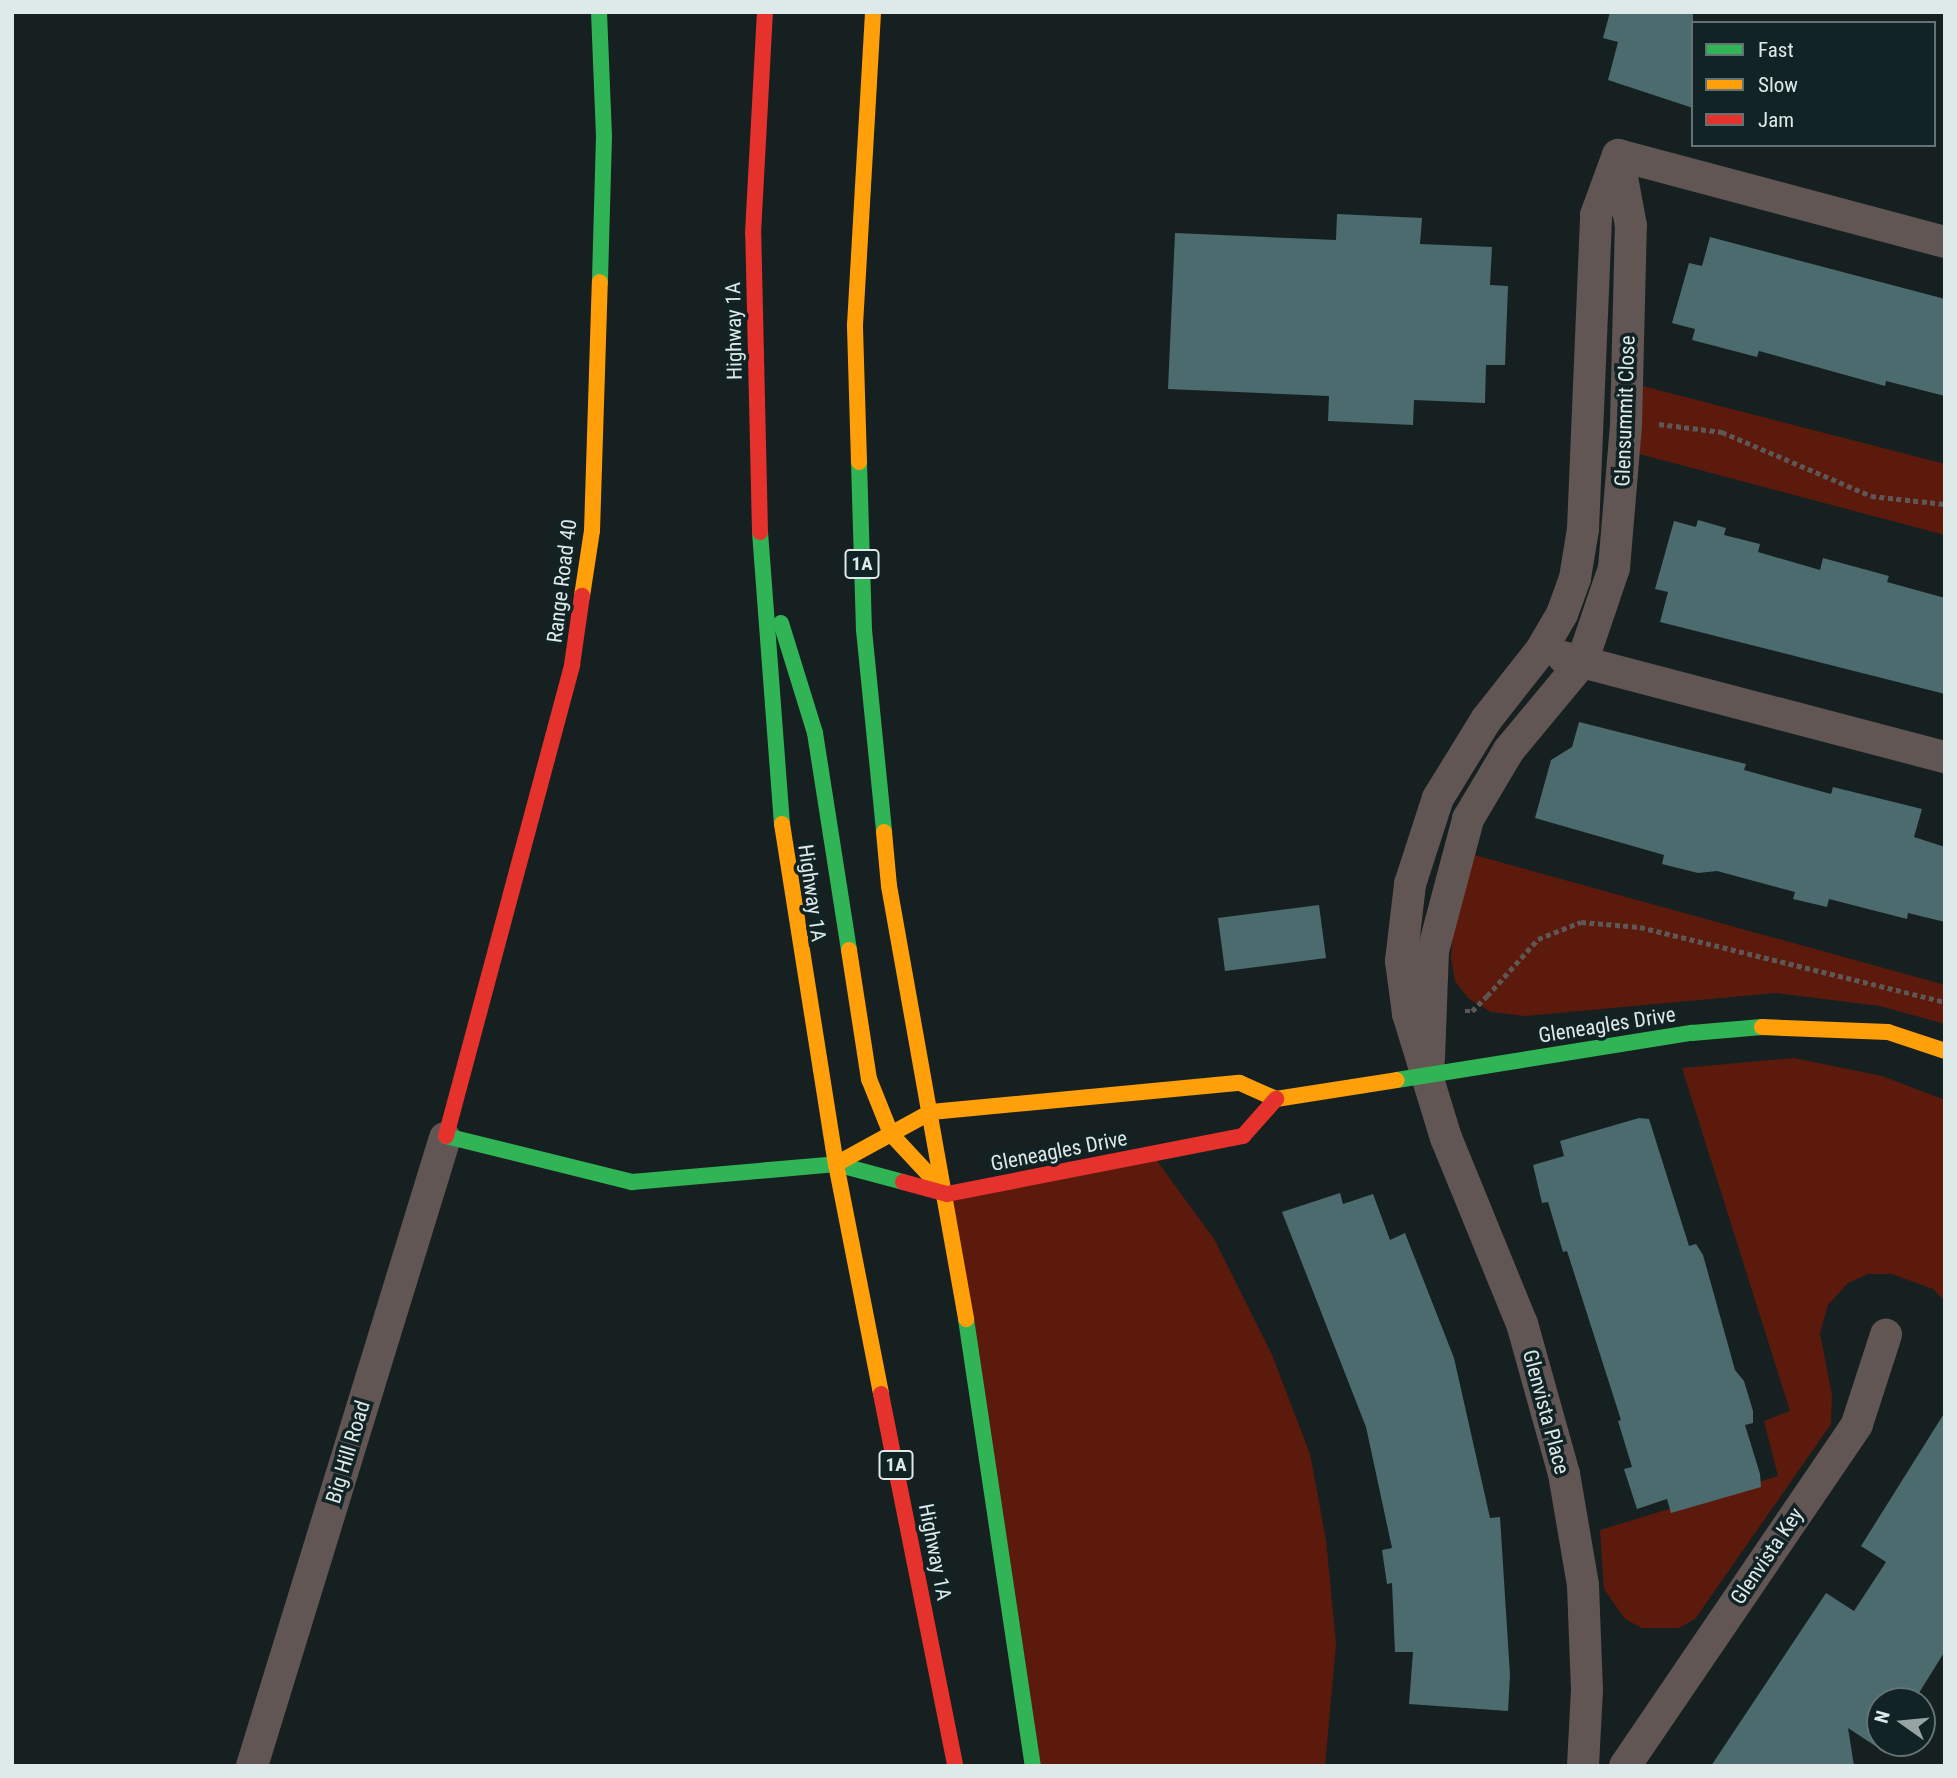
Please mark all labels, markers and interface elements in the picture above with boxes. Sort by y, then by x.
legend [1691,21,1936,147]
text: Fast [1758,38,1794,62]
text: Slow [1758,73,1798,97]
text: Jam [1758,108,1794,132]
street label: Highway 1A [721,282,747,380]
street label: Glensummit Close [1610,335,1640,487]
street label: Range Road 40 [542,518,582,644]
road number: 1A [844,548,880,580]
street label: Highway 1A [793,843,831,943]
street label: Gleneagles Drive [1537,1002,1677,1048]
street label: Gleneagles Drive [989,1125,1129,1177]
street label: Glenvista Place [1517,1347,1575,1477]
street label: Big Hill Road [320,1398,376,1506]
road number: 1A [878,1450,914,1480]
street label: Highway 1A [913,1502,957,1602]
street label: Glenvista Key [1725,1503,1809,1609]
north arrow [1866,1687,1936,1757]
text: N [1870,1708,1895,1726]

